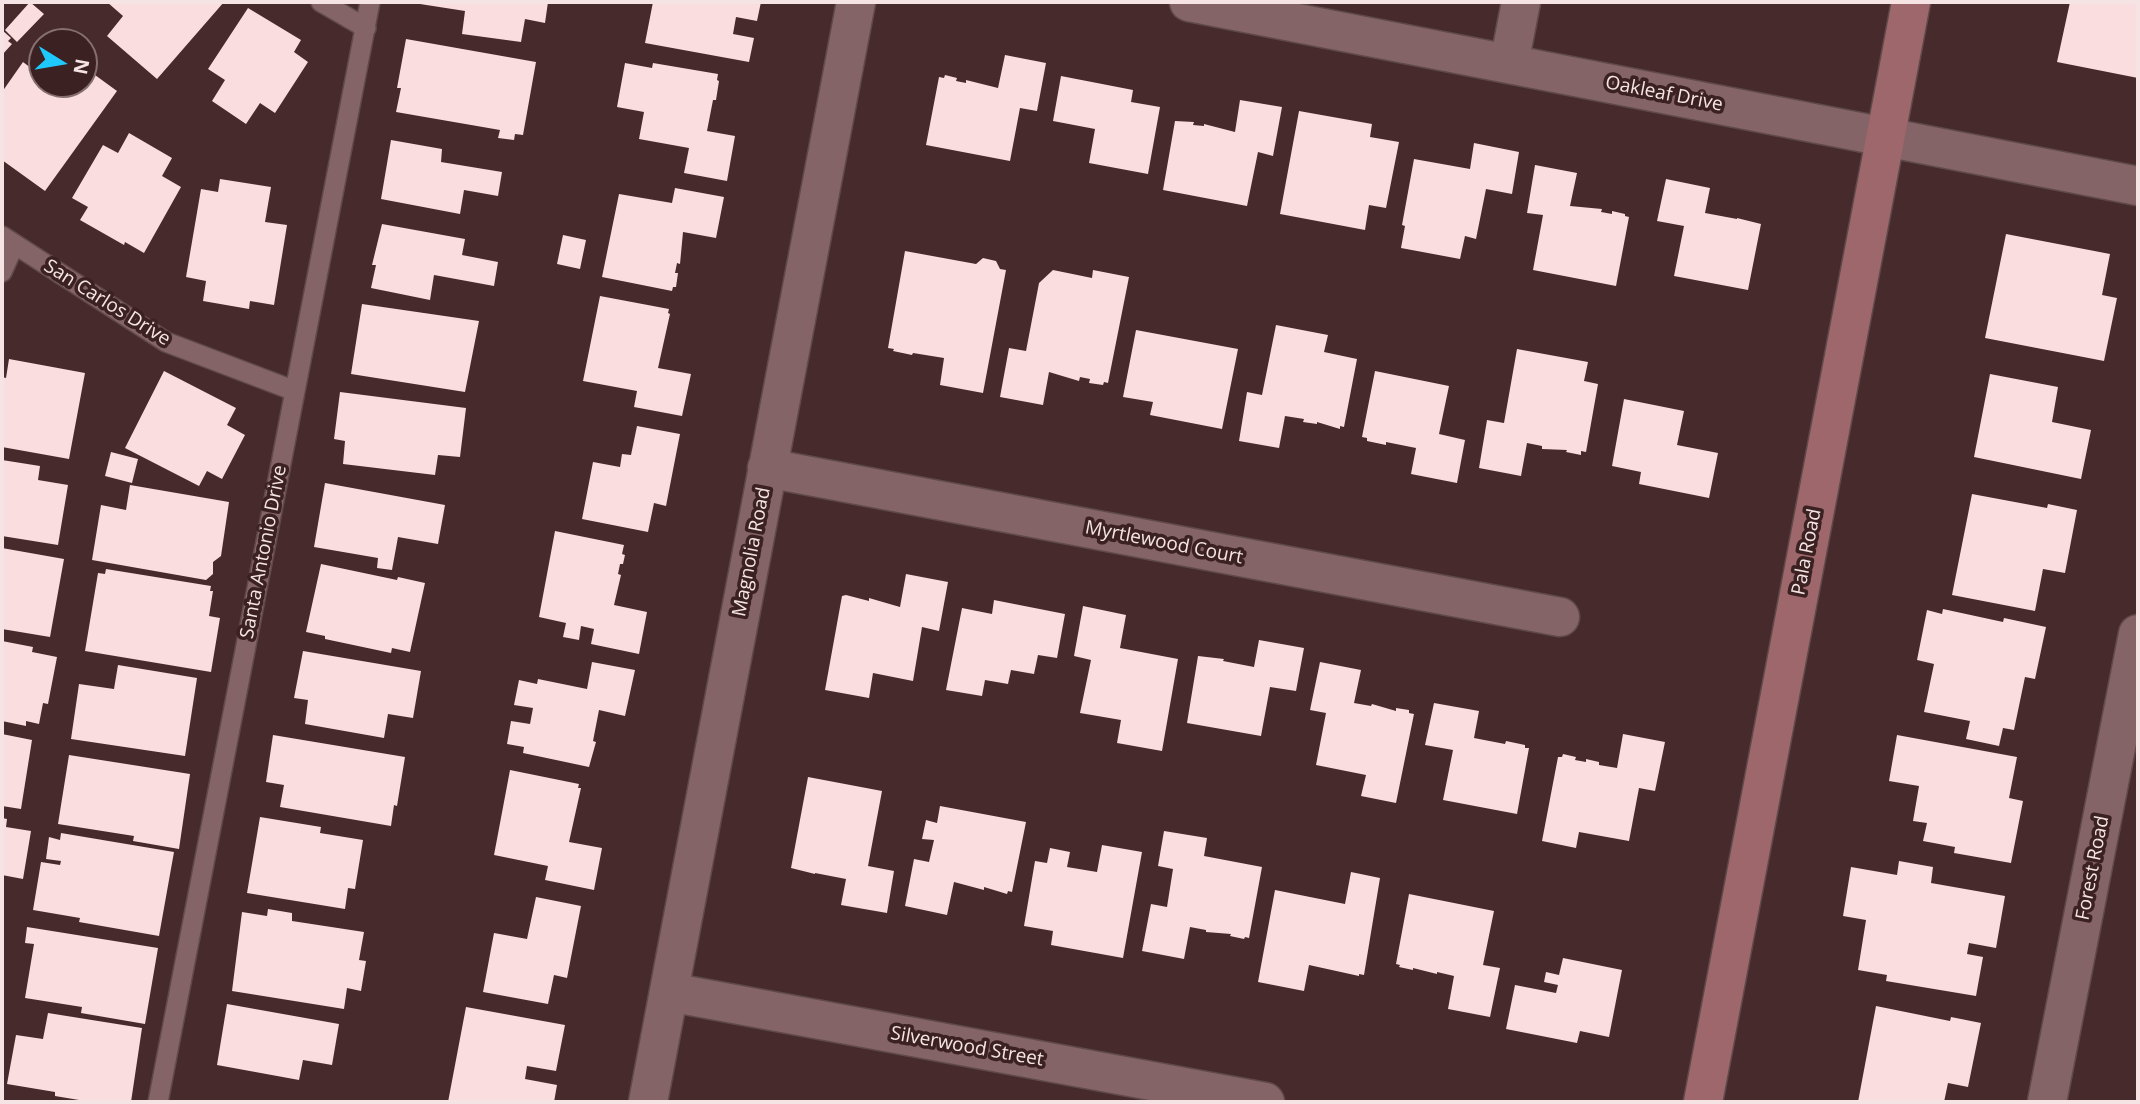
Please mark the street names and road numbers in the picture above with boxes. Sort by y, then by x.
street label: Oakleaf Drive [1603,71,1725,117]
street label: San Carlos Drive [40,255,174,351]
street label: Santa Antonio Drive [236,463,292,641]
street label: Magnolia Road [728,485,776,619]
street label: Pala Road [1787,507,1827,597]
street label: Myrtlewood Court [1083,517,1245,569]
street label: Forest Road [2072,814,2114,922]
street label: Silverwood Street [889,1022,1045,1072]

